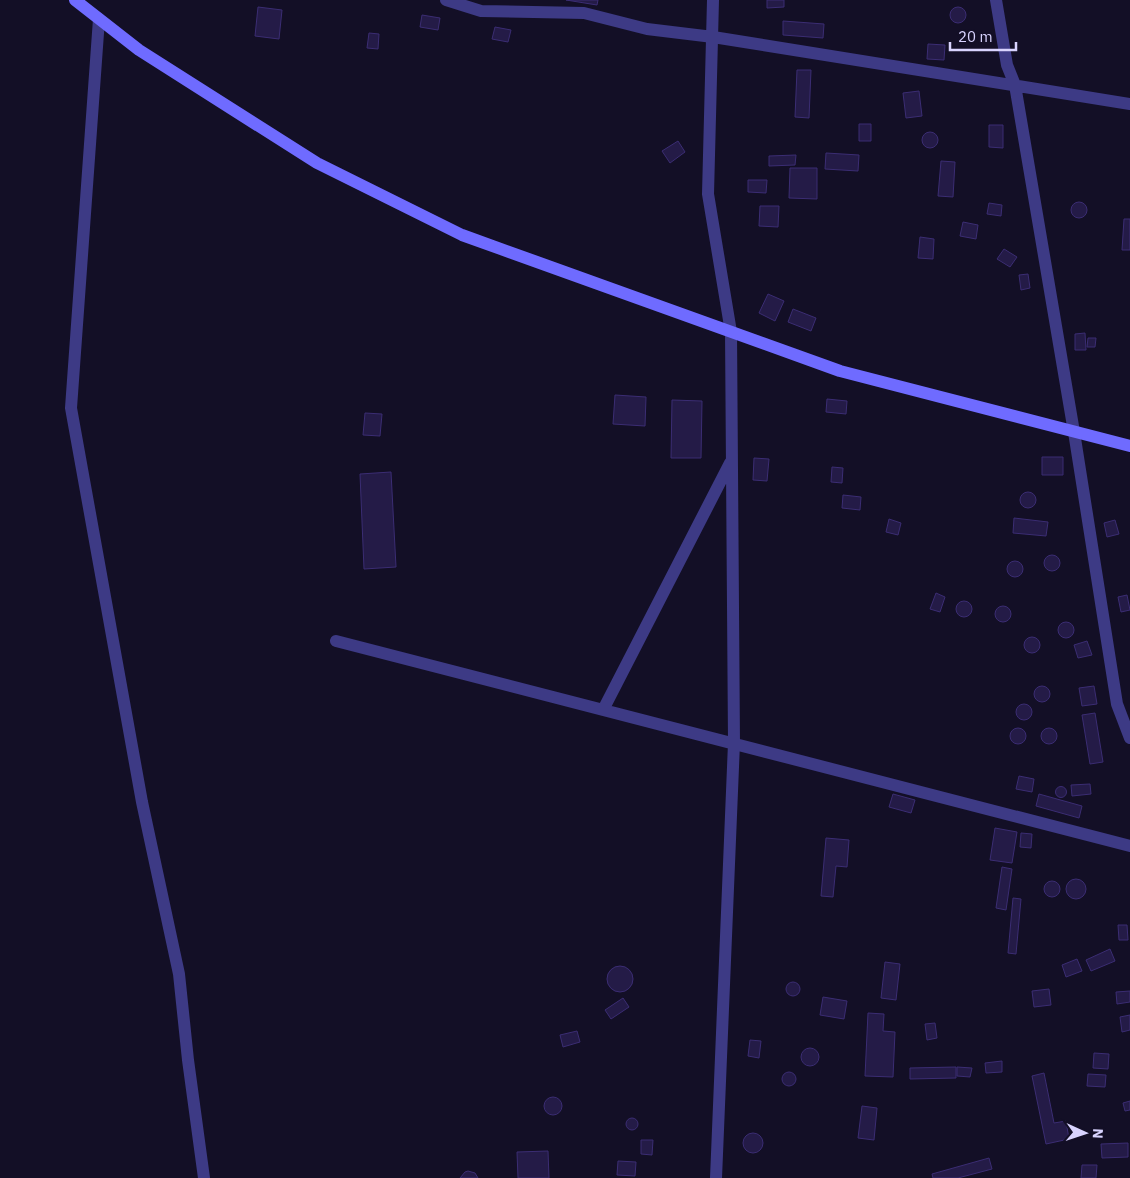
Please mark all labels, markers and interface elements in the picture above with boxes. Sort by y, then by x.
scale bar [950,20,1016,52]
text: 20 m [958,27,993,46]
north arrow [1060,1108,1110,1158]
text: N [1089,1128,1107,1139]

